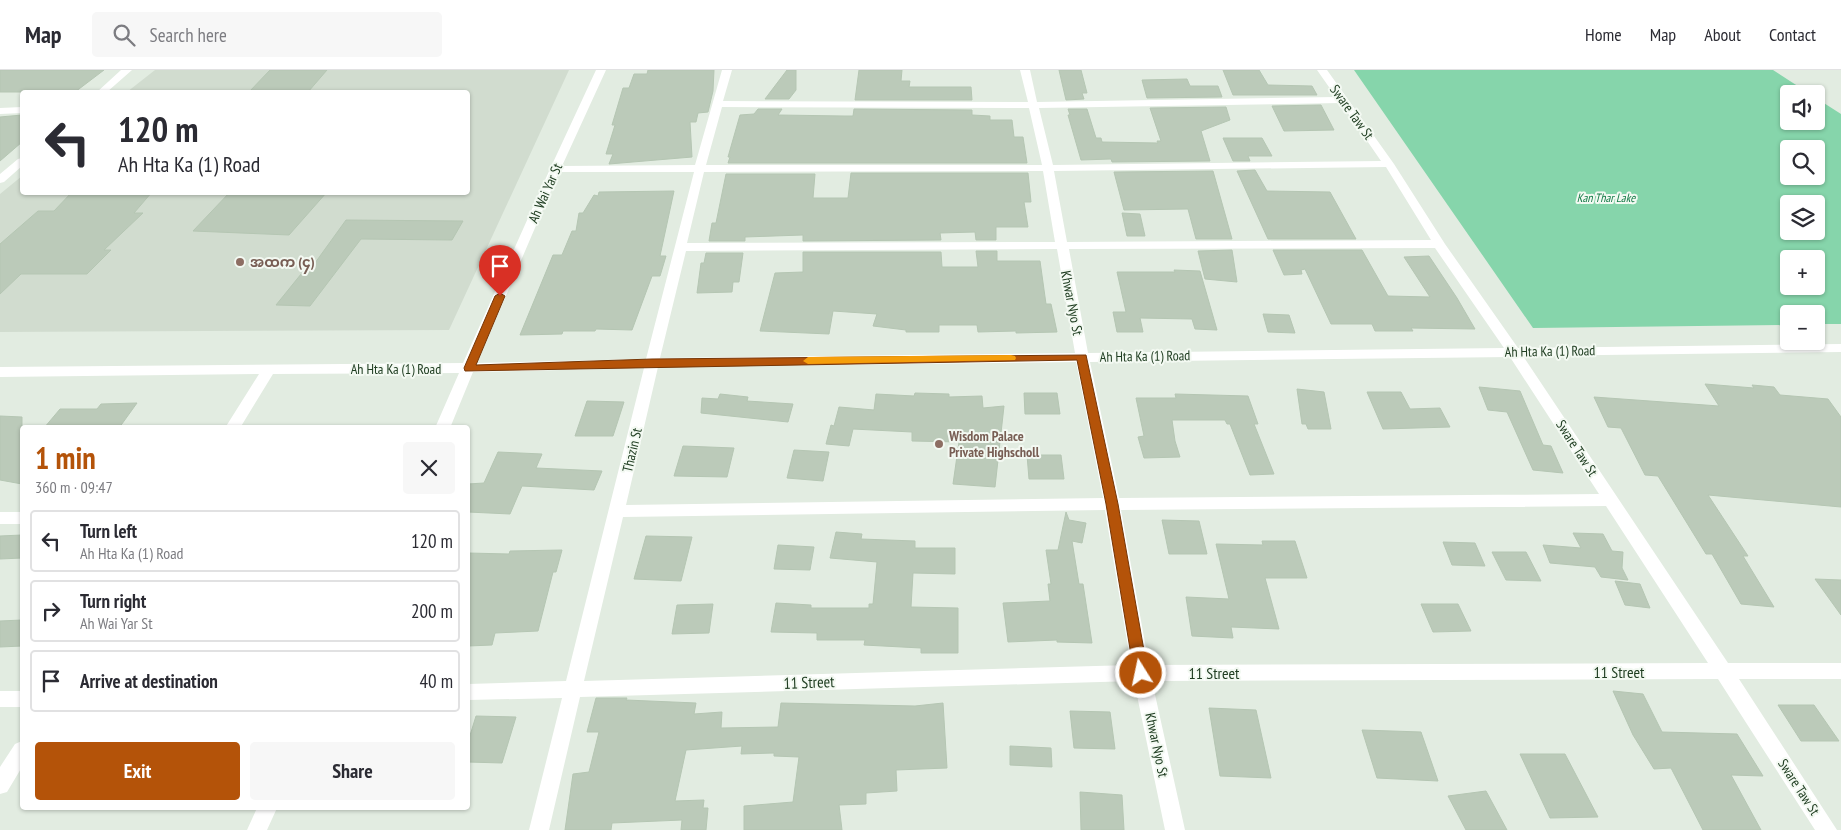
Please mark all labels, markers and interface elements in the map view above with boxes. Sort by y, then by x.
search box [92,12,442,57]
text: Map [25,19,62,50]
icon: search [110,21,138,49]
text: Search here [150,23,227,47]
text: Home [1585,23,1622,46]
text: Map [1650,23,1676,46]
text: About [1704,23,1741,46]
text: Contact [1769,23,1816,46]
street label: Sware Taw St [1326,81,1378,143]
map controls [1780,85,1825,350]
button: sound [1780,85,1825,130]
text: 120 m [118,106,199,152]
icon: left [35,110,100,175]
button: search [1780,140,1825,185]
text: Ah Hta Ka (1) Road [118,150,260,178]
street label: Ah Wai Yar St [524,160,566,226]
water label: Kan Thar Lake [1577,190,1636,205]
button: layers [1780,195,1825,240]
pin [479,245,521,296]
button: + [1780,250,1825,295]
icon: arrive [486,252,514,280]
place label: အထက (၄) [250,253,315,274]
marker: အထက (၄) [234,256,246,268]
street label: Khwar Nyo St [1057,269,1087,337]
button: − [1780,305,1825,350]
street label: Ah Hta Ka (1) Road [1505,341,1595,361]
street label: Ah Hta Ka (1) Road [1100,346,1190,366]
street label: Ah Hta Ka (1) Road [351,360,441,378]
street label: Sware Taw St [1552,416,1602,480]
street label: Thazin St [618,426,646,474]
place label: Wisdom Palace Private Highscholl [948,427,1040,461]
text: 1 min [35,438,96,477]
marker: Wisdom Palace Private Highscholl [933,438,945,450]
button: close [403,442,455,494]
text: 360 m · 09:47 [35,477,113,497]
text: Turn left [80,519,137,543]
icon: left [37,527,65,555]
text: 120 m [411,529,453,553]
text: Ah Hta Ka (1) Road [80,543,183,563]
text: Turn right [80,589,146,613]
icon: right [37,597,65,625]
text: 200 m [411,599,453,623]
text: Ah Wai Yar St [80,613,153,633]
position arrow [1114,646,1166,698]
street label: 11 Street [1594,662,1645,682]
street label: 11 Street [1189,663,1240,683]
icon: arrive [37,667,65,695]
text: Arrive at destination [80,669,218,693]
text: 40 m [420,669,453,693]
street label: 11 Street [783,671,835,693]
street label: Khwar Nyo St [1141,711,1173,779]
button: Exit [35,742,240,800]
button: Share [250,742,455,800]
street label: Sware Taw St [1774,755,1824,819]

